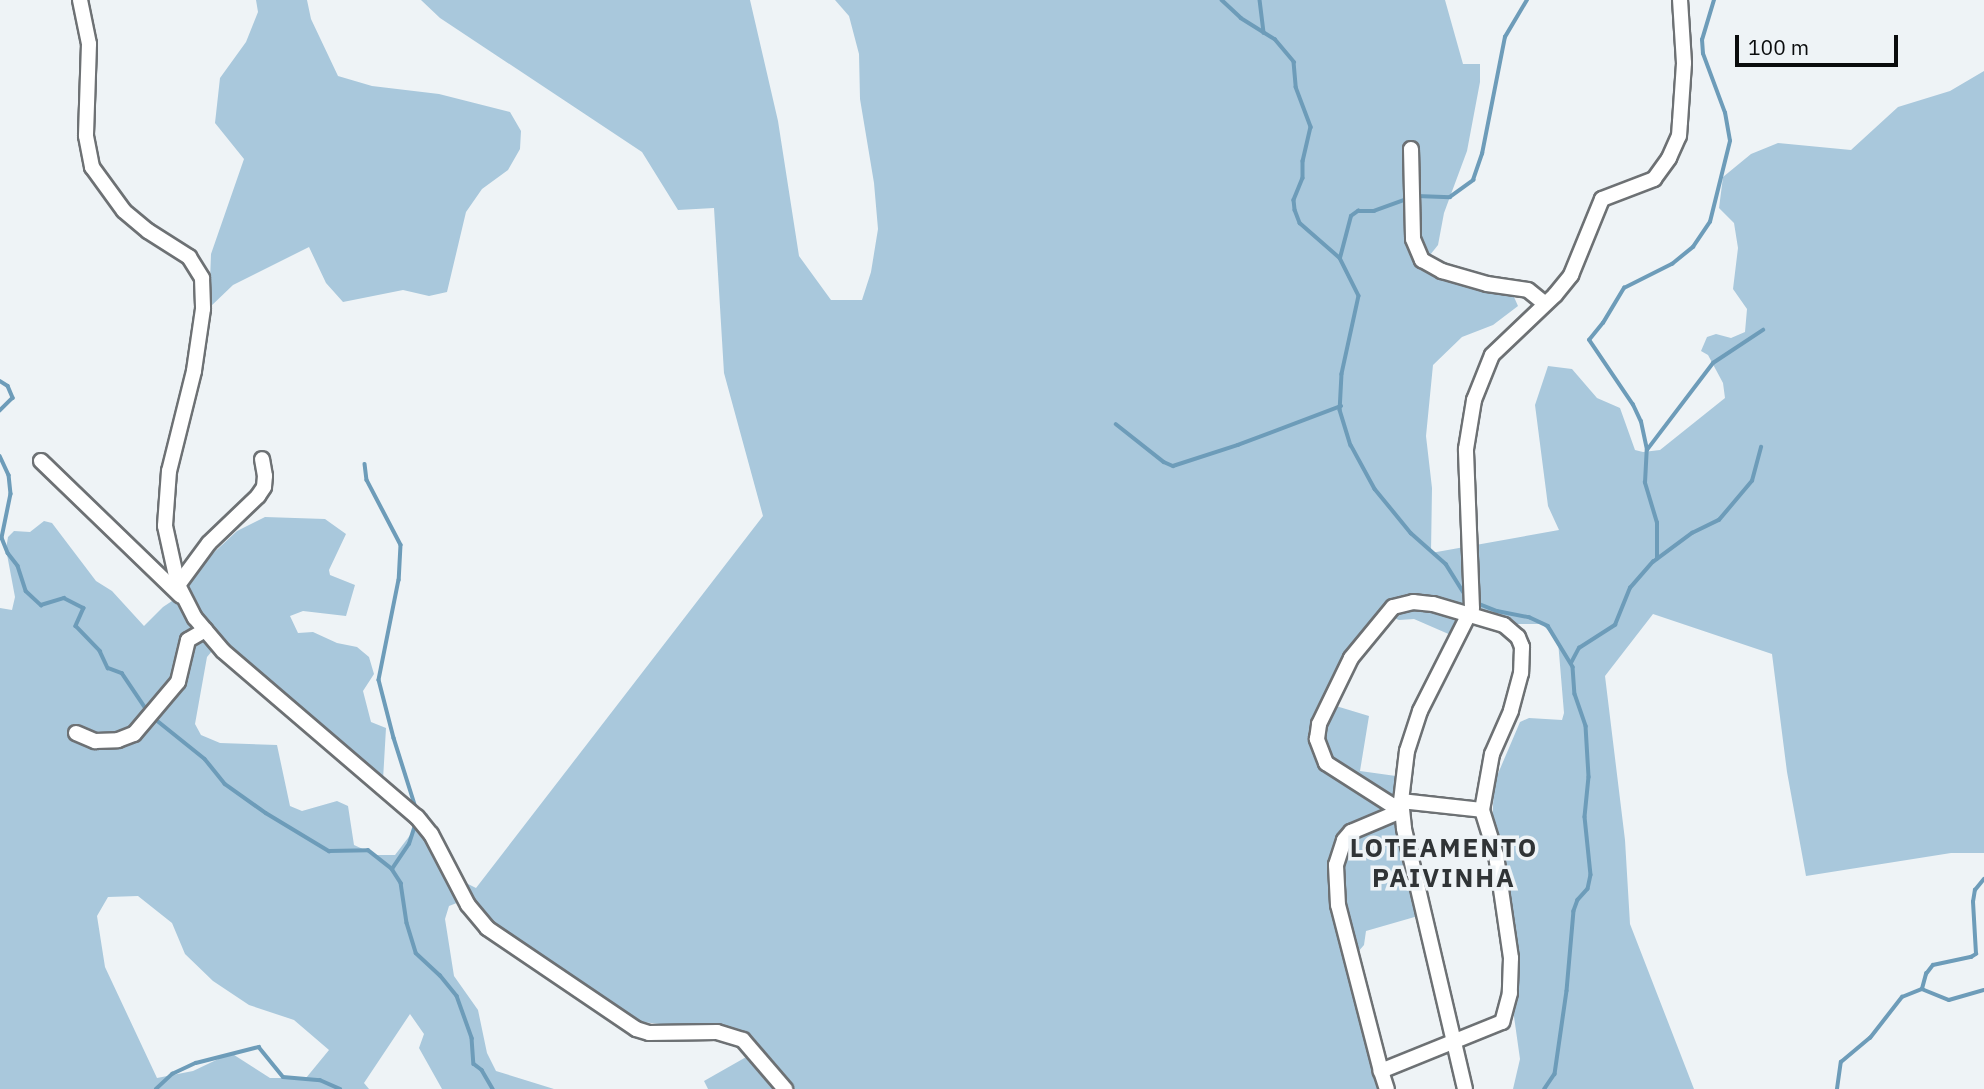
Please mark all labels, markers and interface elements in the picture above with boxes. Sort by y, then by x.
scale bar [1739,21,1902,65]
text: 100 m [1748,33,1809,61]
district label: LOTEAMENTO PAIVINHA [1351,832,1537,894]

